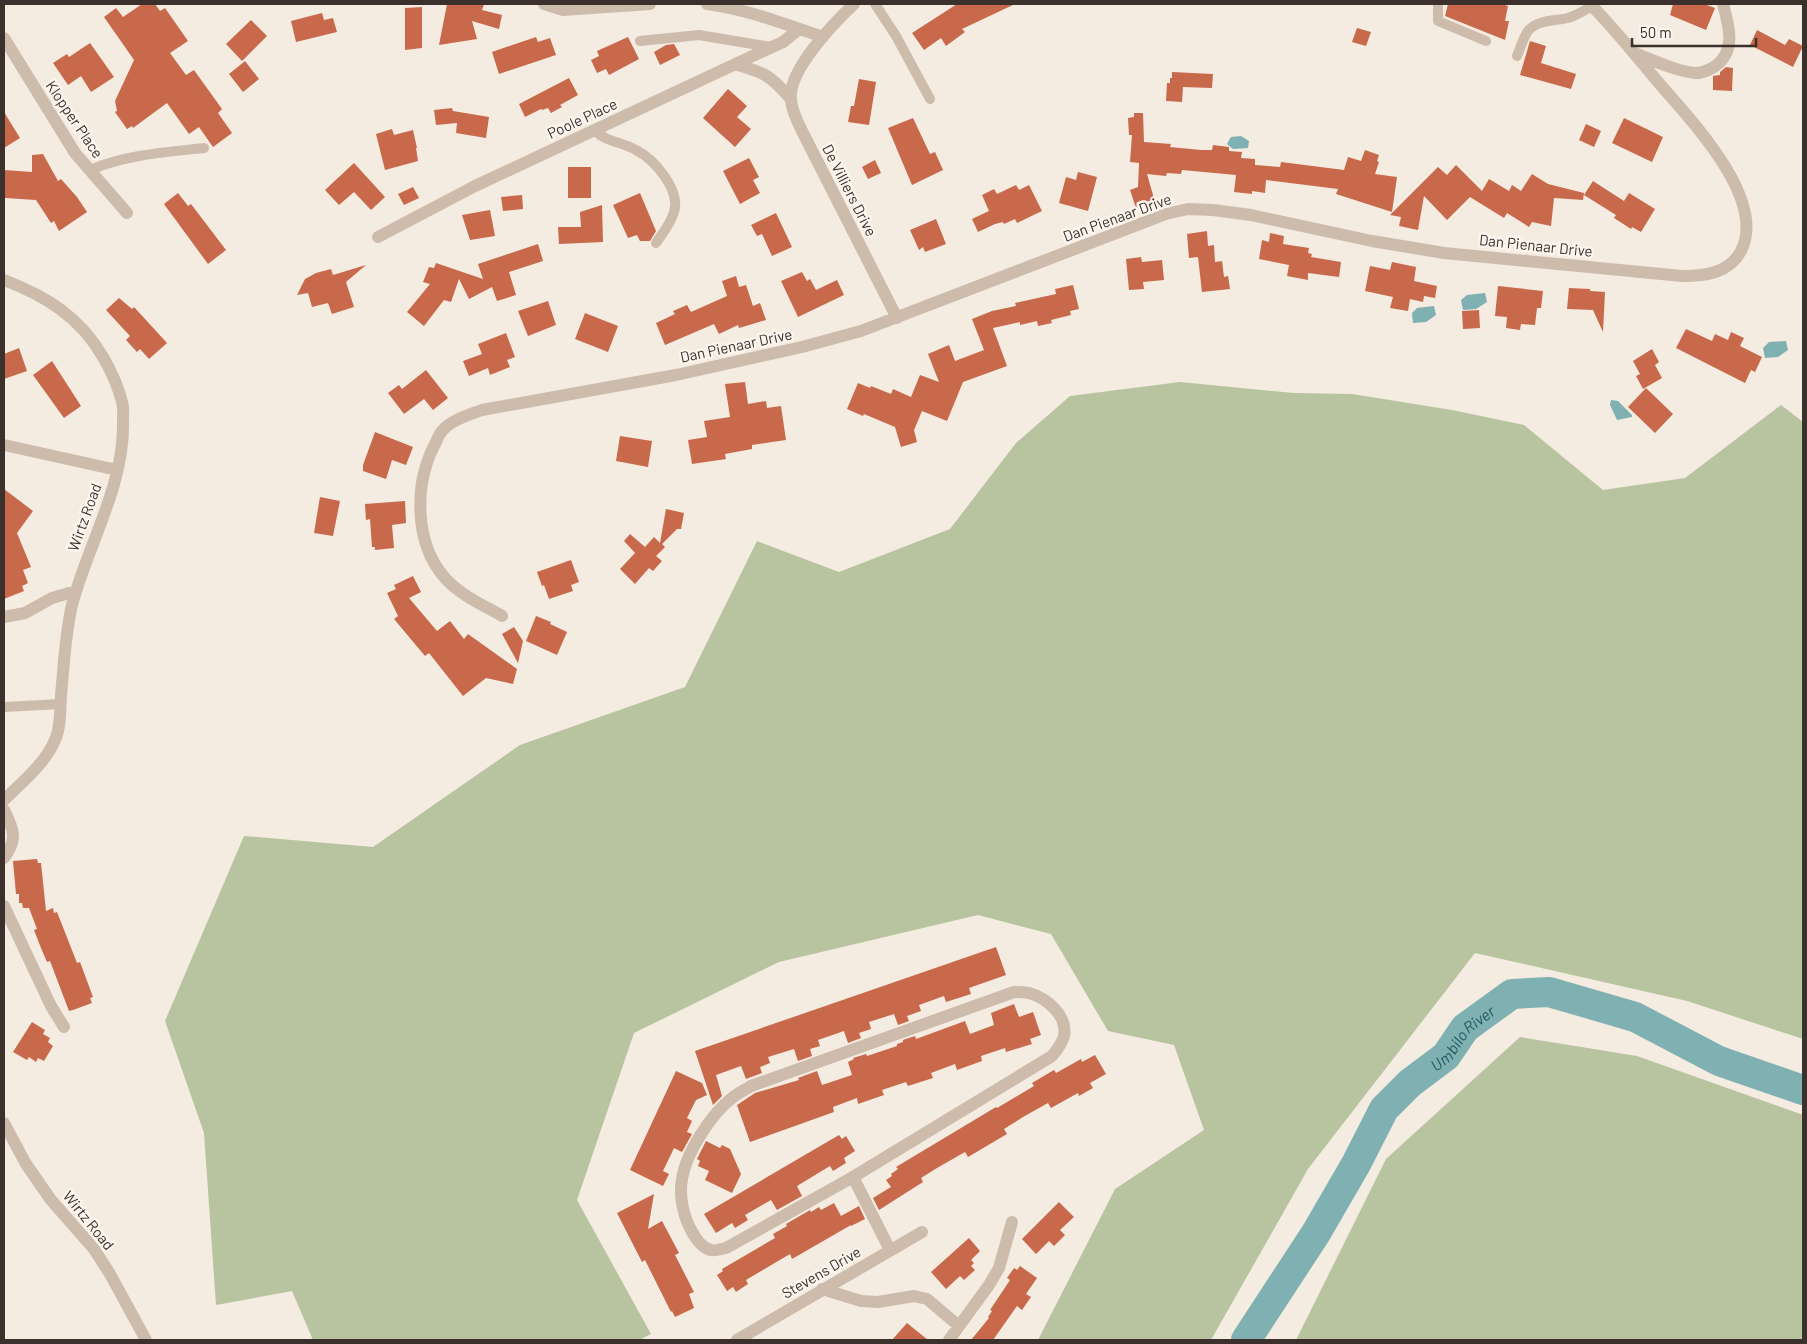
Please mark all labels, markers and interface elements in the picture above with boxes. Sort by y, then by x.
scale bar [1632,15,1756,47]
text: 50 m [1640,23,1672,41]
street label: Klopper Place [43,77,107,161]
street label: Poole Place [544,94,620,142]
street label: De Villiers Drive [819,141,881,239]
street label: Dan Pienaar Drive [1060,189,1174,245]
street label: Dan Pienaar Drive [1478,230,1594,260]
street label: Dan Pienaar Drive [678,324,794,366]
street label: Wirtz Road [63,481,105,553]
water label: Umbilo River [1426,1000,1499,1074]
street label: Wirtz Road [60,1187,118,1253]
street label: Stevens Drive [778,1242,864,1302]

